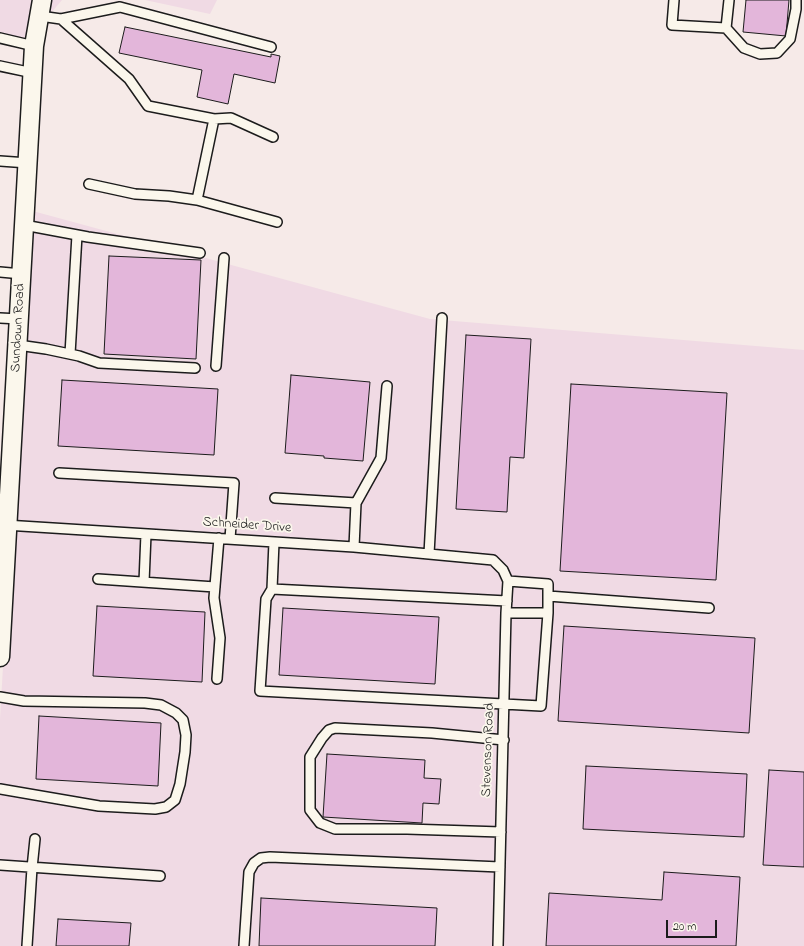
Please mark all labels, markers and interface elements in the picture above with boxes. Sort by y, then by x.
street label: Sundown Road [8,283,30,373]
street label: Schneider Drive [202,515,292,537]
street label: Stevenson Road [479,703,499,797]
scale bar [668,912,719,938]
text: 20 m [673,918,696,936]

